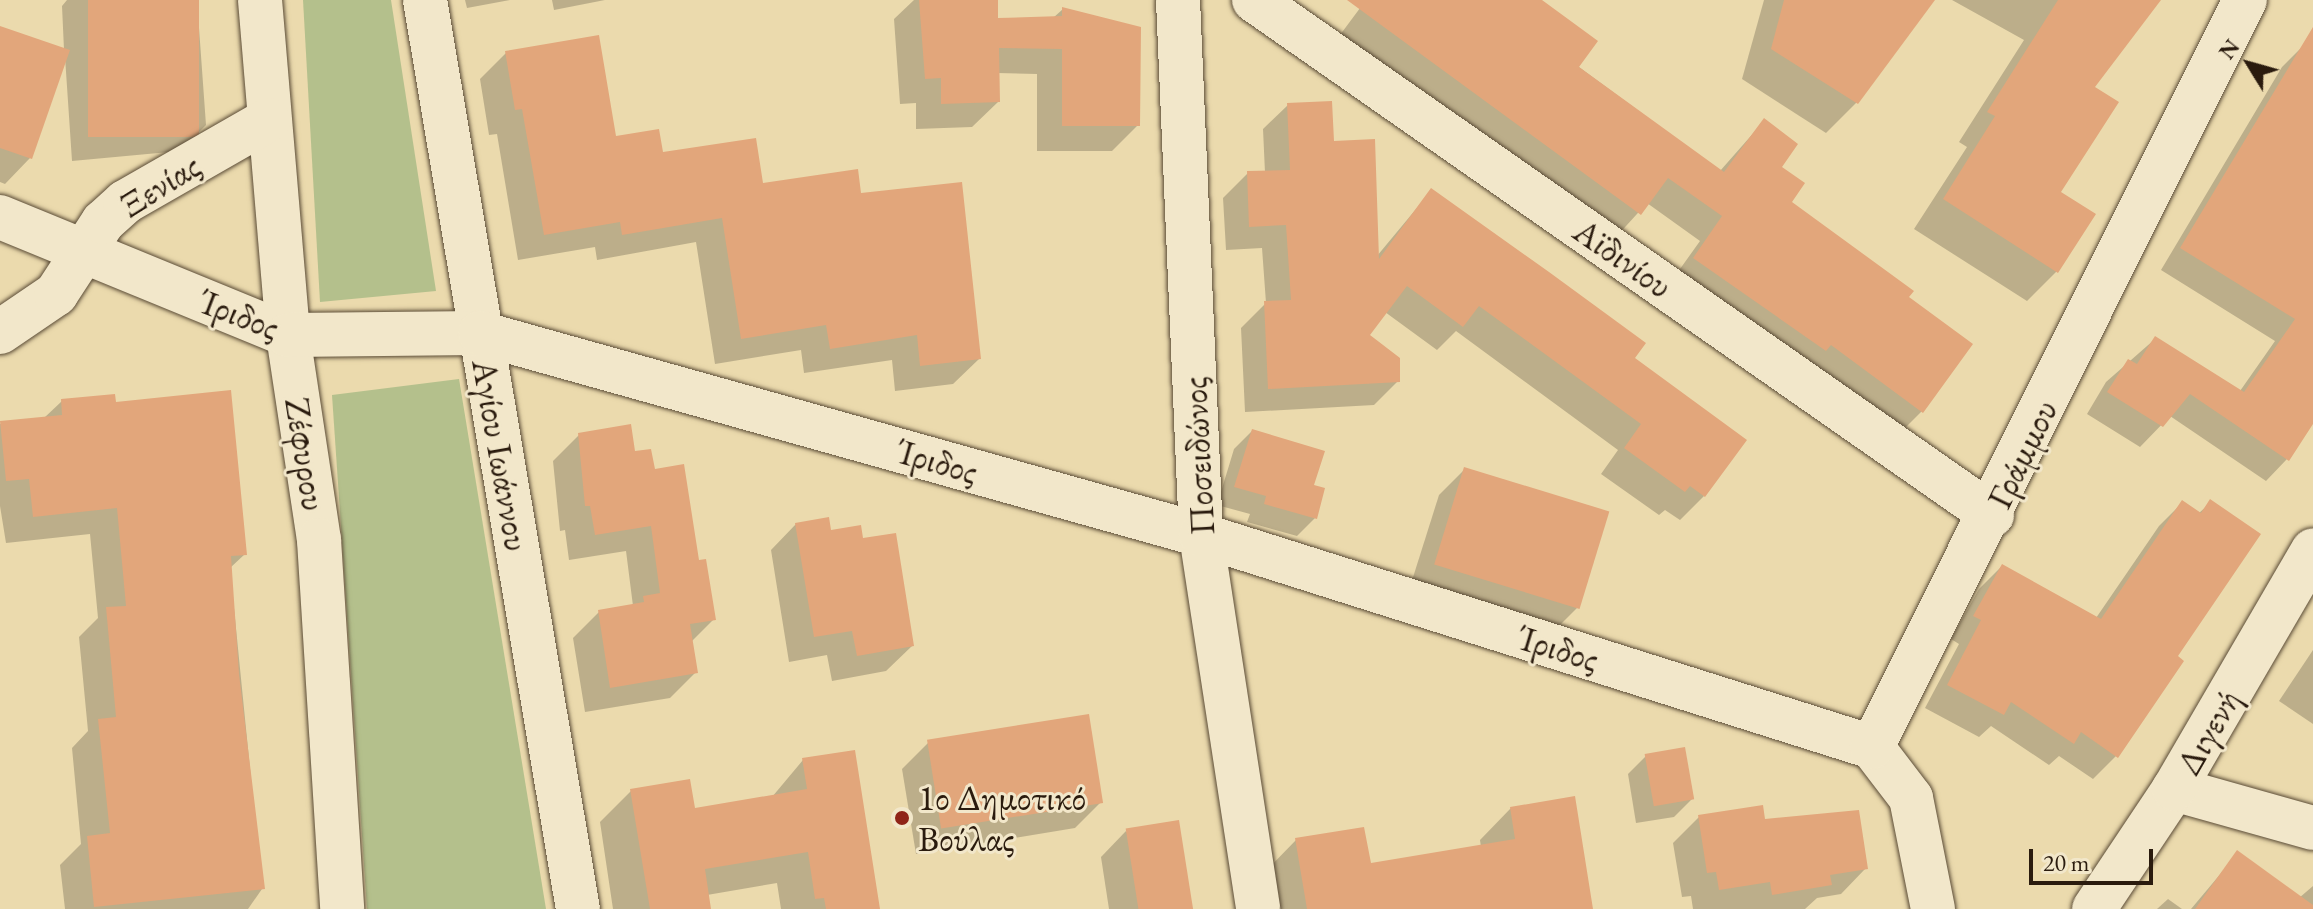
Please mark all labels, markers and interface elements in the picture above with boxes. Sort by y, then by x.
north arrow [2209,24,2289,104]
text: N [2212,33,2246,65]
street label: Ξενίας [112,144,208,226]
street label: Αϊδινίου [1565,209,1681,307]
street label: Ίριδος [192,279,286,349]
street label: Αγίου Ιωάννου [463,356,539,554]
street label: Ποσειδώνος [1172,376,1224,536]
street label: Γράμμου [1977,393,2067,515]
street label: Ζέφυρου [276,394,336,514]
street label: Ίριδος [891,429,983,493]
street label: Ίριδος [1512,615,1604,681]
street label: Διγενή [2166,682,2250,782]
place label: 1ο Δημοτικό Βούλας [918,775,1086,860]
marker: 1ο Δημοτικό Βούλας [893,809,911,827]
scale bar [2033,833,2157,883]
text: 20 m [2043,847,2090,878]

